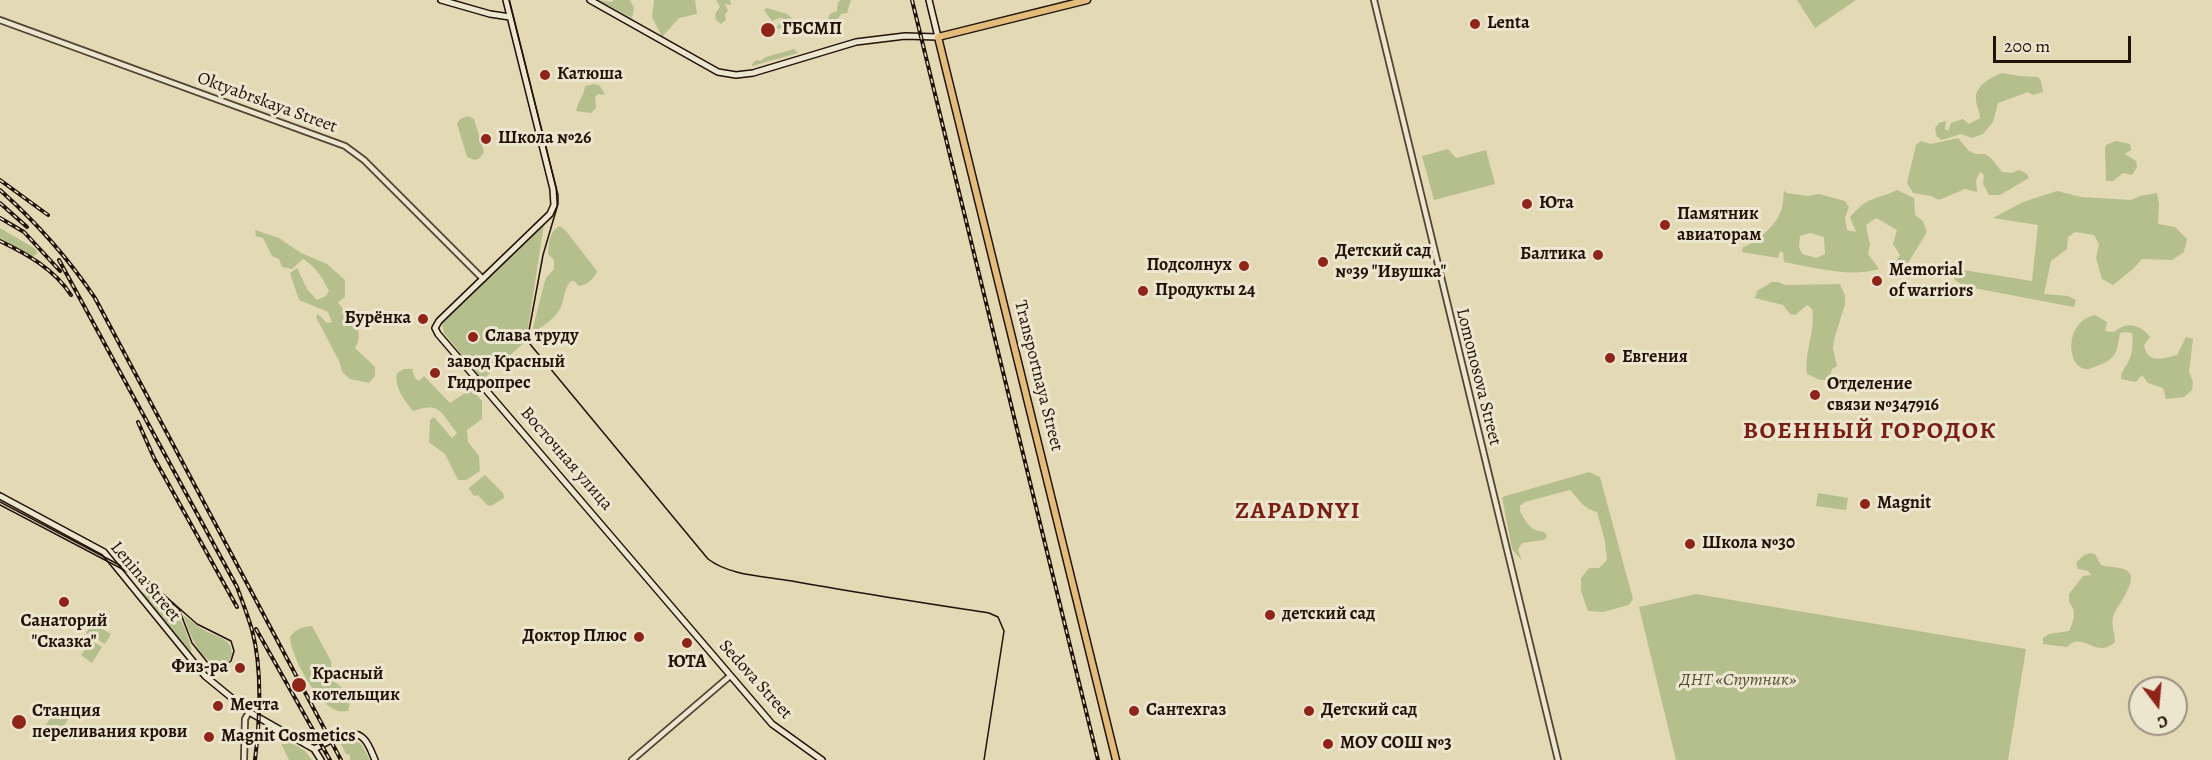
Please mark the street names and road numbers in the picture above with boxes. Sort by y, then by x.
street label: Oktyabrskaya Street [194,68,340,138]
street label: Transportnaya Street [1009,298,1067,454]
street label: Lomonosova Street [1451,306,1505,448]
street label: Восточная улица [515,403,617,515]
street label: Lenina Street [105,537,185,627]
street label: Sedova Street [714,636,796,724]

